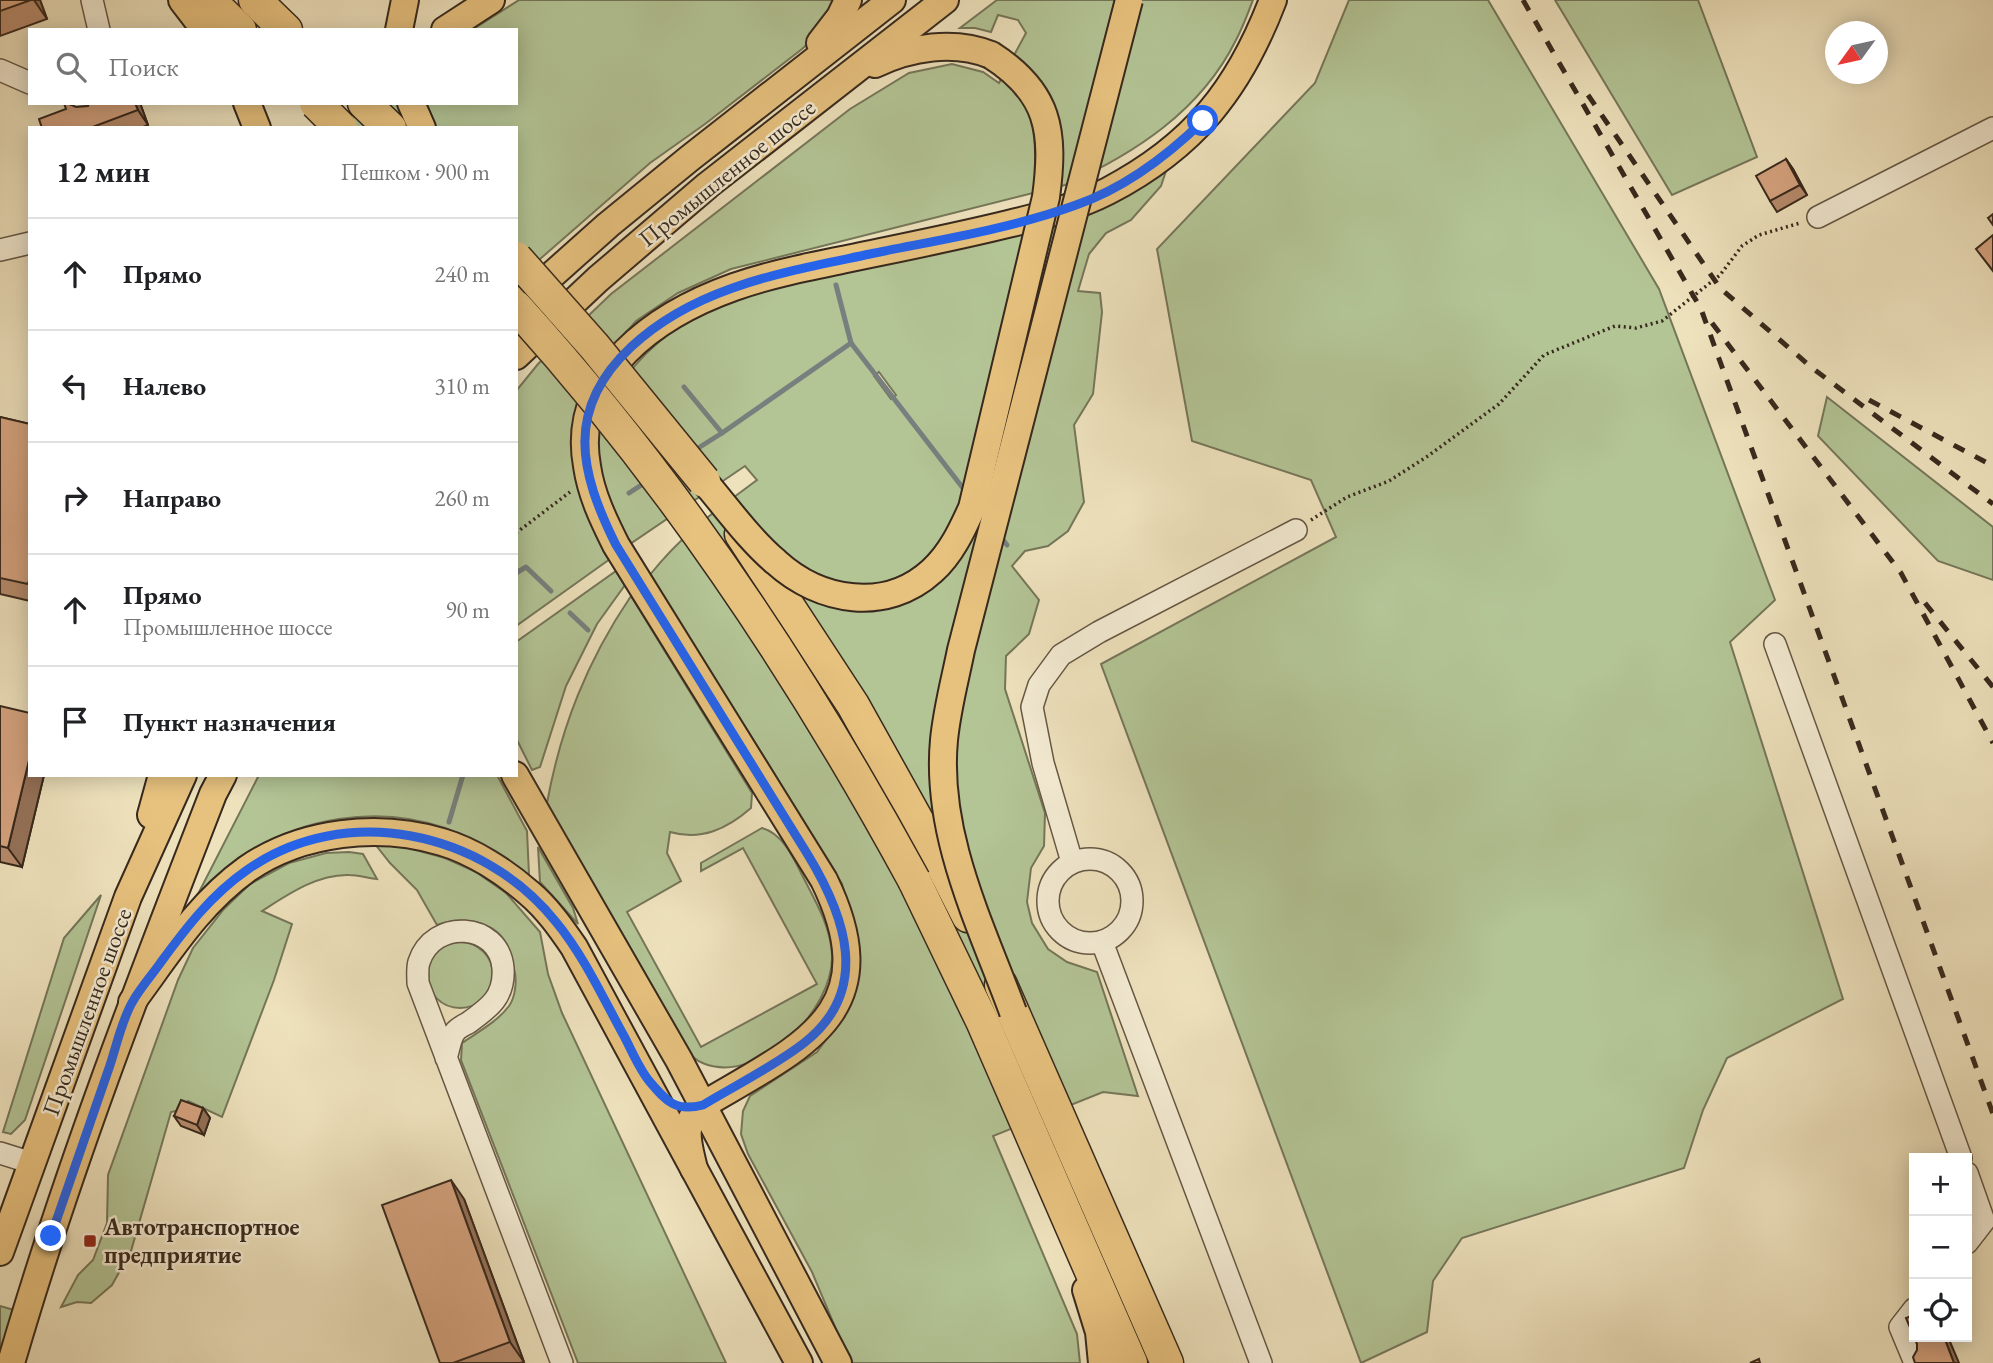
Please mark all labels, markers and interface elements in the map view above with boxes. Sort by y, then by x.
north arrow [1825,21,1888,84]
search box [28,28,518,105]
icon: search [52,48,90,86]
text: Поиск [108,50,179,84]
street label: Промышленное шоссе [632,92,821,253]
route start [1187,105,1218,136]
text: 12 мин [56,152,150,191]
text: Пешком · 900 m [341,157,490,187]
icon: ahead [56,255,94,293]
text: Прямо [123,257,202,291]
text: 240 m [434,259,490,289]
icon: left [56,367,94,405]
text: Налево [123,369,206,403]
text: 310 m [434,371,490,401]
icon: right [56,479,94,517]
text: Направо [123,481,221,515]
text: 260 m [434,483,490,513]
text: Прямо [123,578,202,612]
icon: ahead [56,591,94,629]
text: 90 m [445,595,490,625]
text: Промышленное шоссе [123,612,333,642]
icon: arrive [56,703,94,741]
text: Пункт назначения [123,705,336,739]
street label: Промышленное шоссе [35,904,138,1120]
map controls [1909,1153,1972,1342]
button: + [1909,1153,1972,1216]
place label: Автотранспортное предприятие [103,1211,299,1270]
button: − [1909,1216,1972,1279]
route end [35,1220,66,1251]
marker: Автотранспортное предприятие [82,1233,98,1249]
button: locate [1909,1279,1972,1342]

